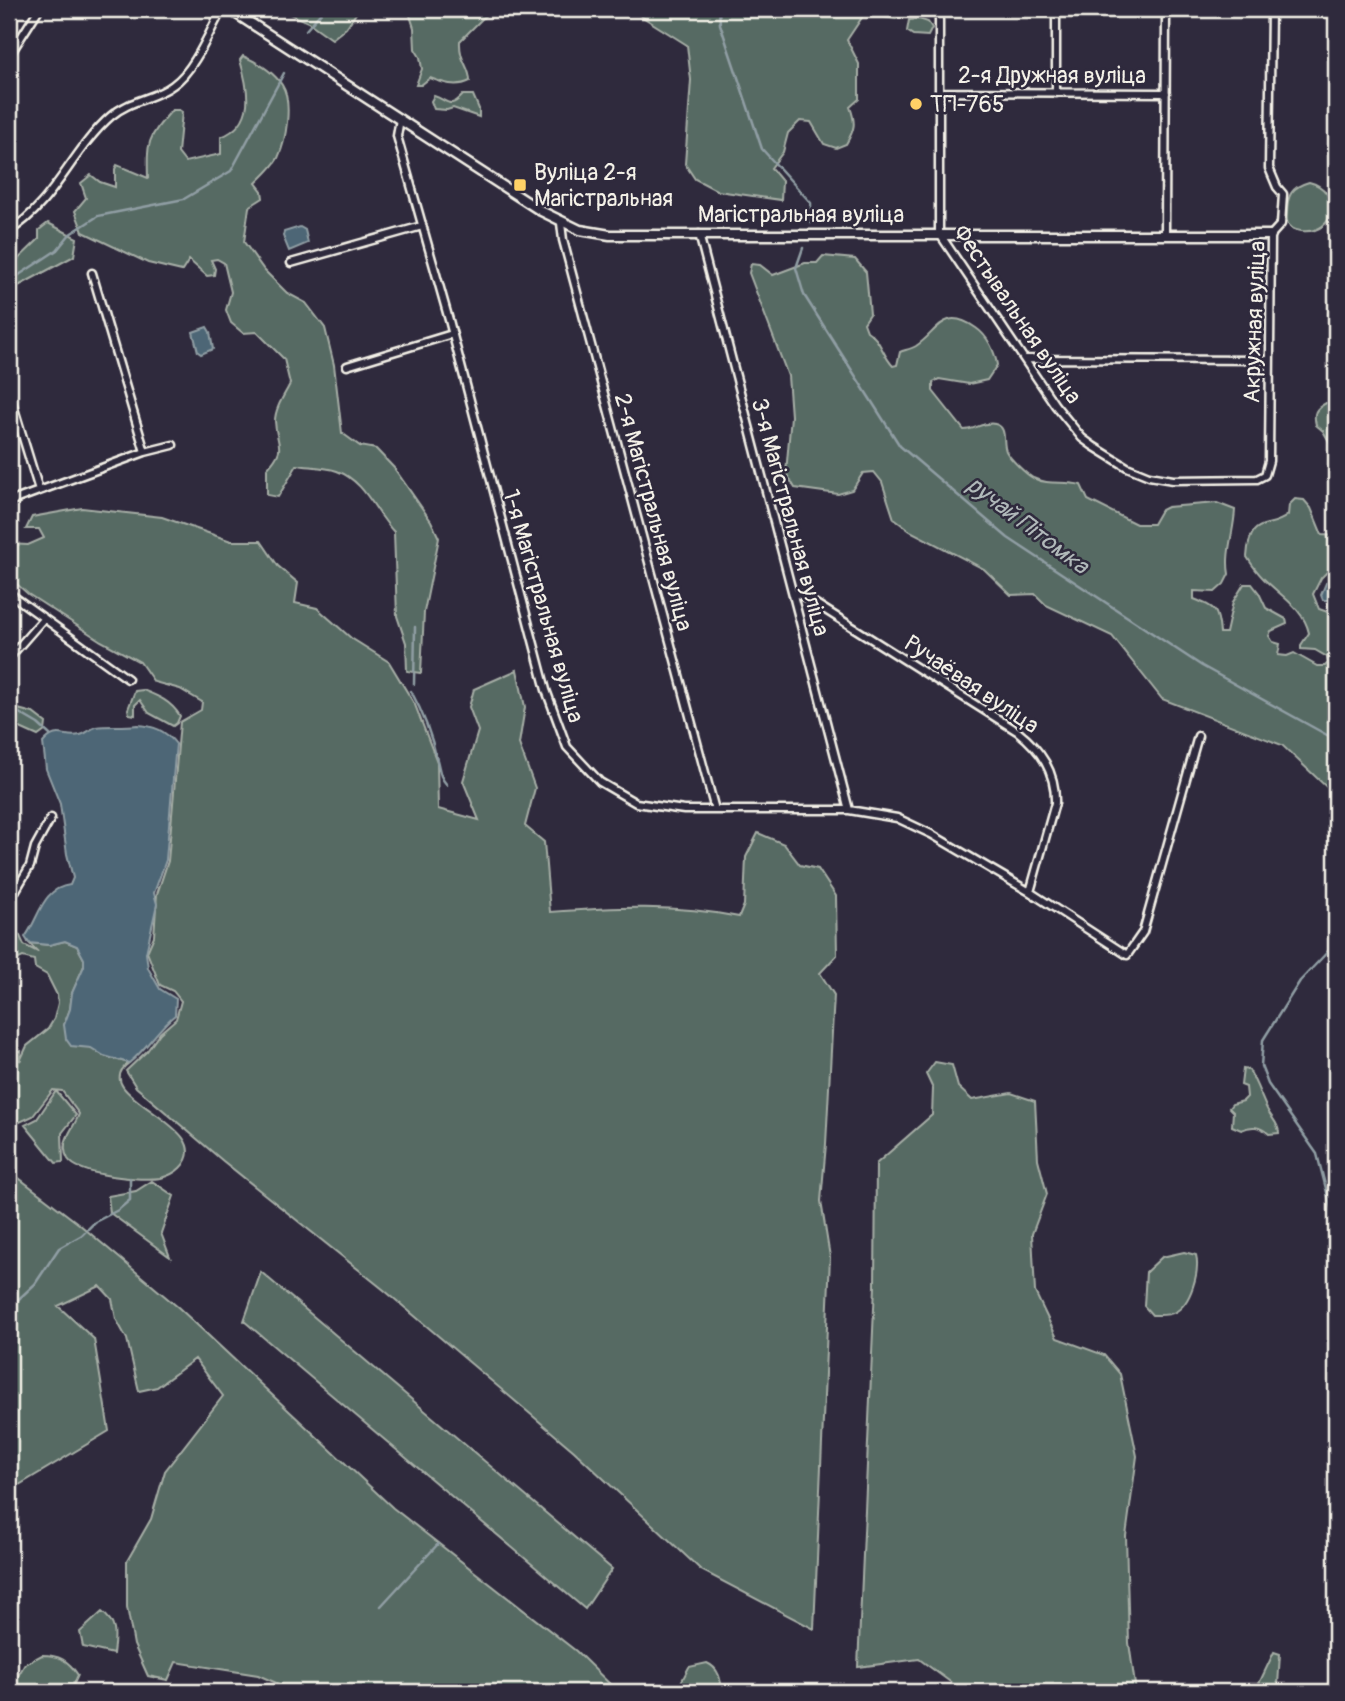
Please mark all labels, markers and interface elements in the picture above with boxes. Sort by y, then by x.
street label: 2-я Дружная вуліца [958,61,1146,90]
place label: ТП-765 [930,90,1004,119]
marker: ТП-765 [908,96,924,112]
place label: Вуліца 2-я Магістральная [534,158,673,213]
marker: Вуліца 2-я Магістральная [512,177,528,193]
street label: Магістральная вуліца [698,200,904,229]
street label: Фестывальная вуліца [947,219,1088,409]
street label: Акружная вуліца [1237,240,1272,404]
street label: 2-я Магістральная вуліца [608,390,699,634]
street label: 3-я Магістральная вуліца [745,395,836,639]
water label: ручай Пітомка [961,470,1096,582]
street label: 1-я Магістральная вуліца [496,486,591,726]
street label: Ручаёвая вуліца [899,629,1045,740]

